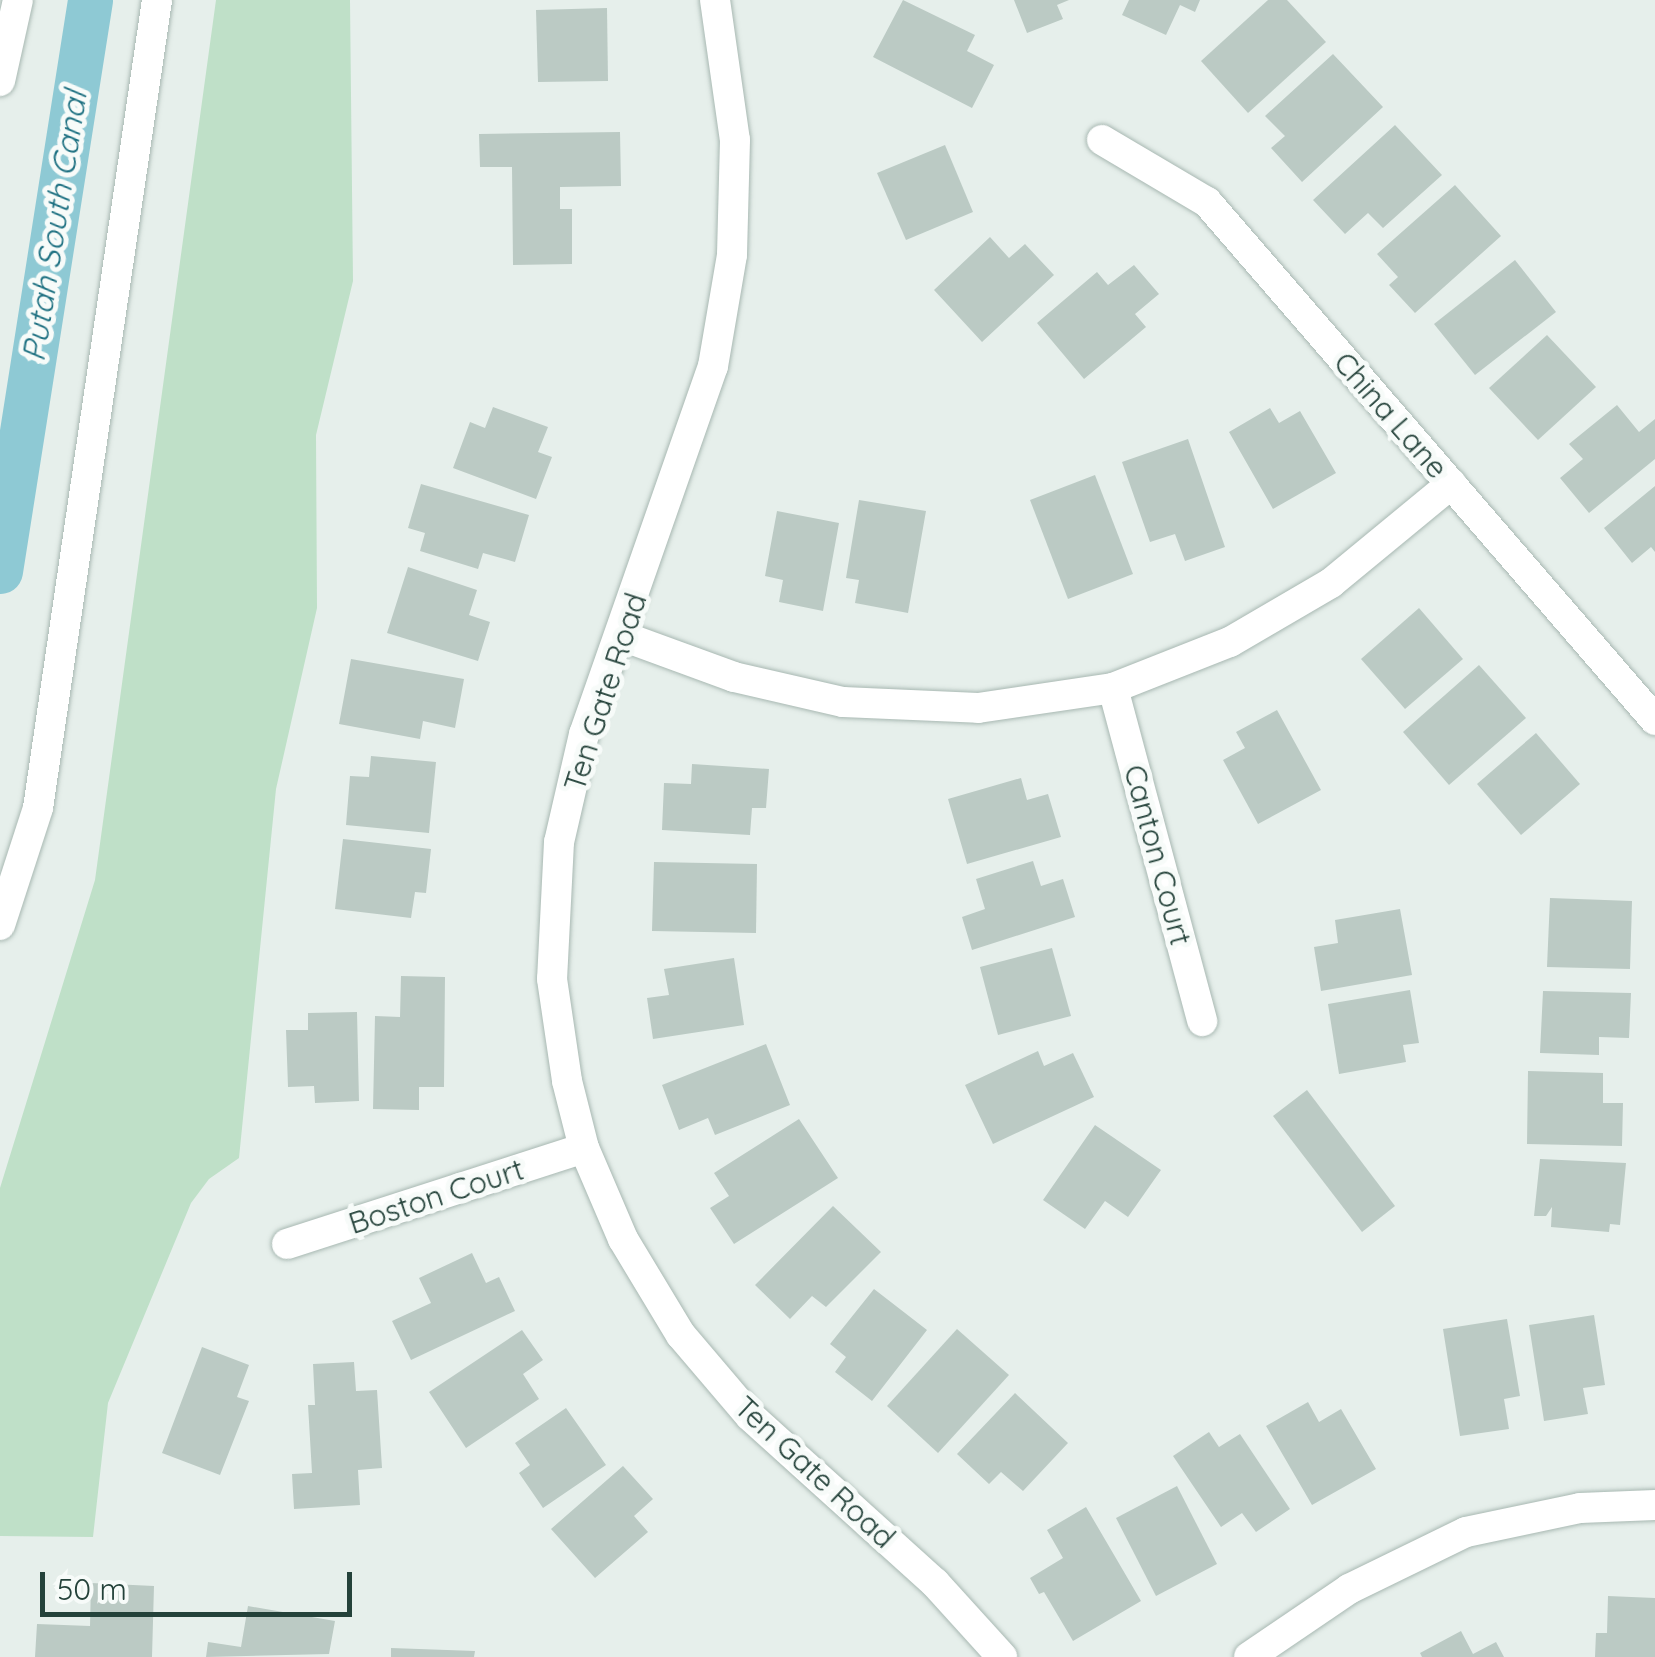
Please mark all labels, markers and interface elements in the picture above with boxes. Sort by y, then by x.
water label: Putah South Canal [14,88,94,364]
street label: China Lane [1327,345,1455,485]
street label: Ten Gate Road [556,588,654,796]
street label: Canton Court [1117,761,1199,949]
street label: Boston Court [344,1151,528,1241]
street label: Ten Gate Road [727,1389,903,1555]
scale bar [45,1552,358,1614]
text: 50 m [57,1570,127,1608]

